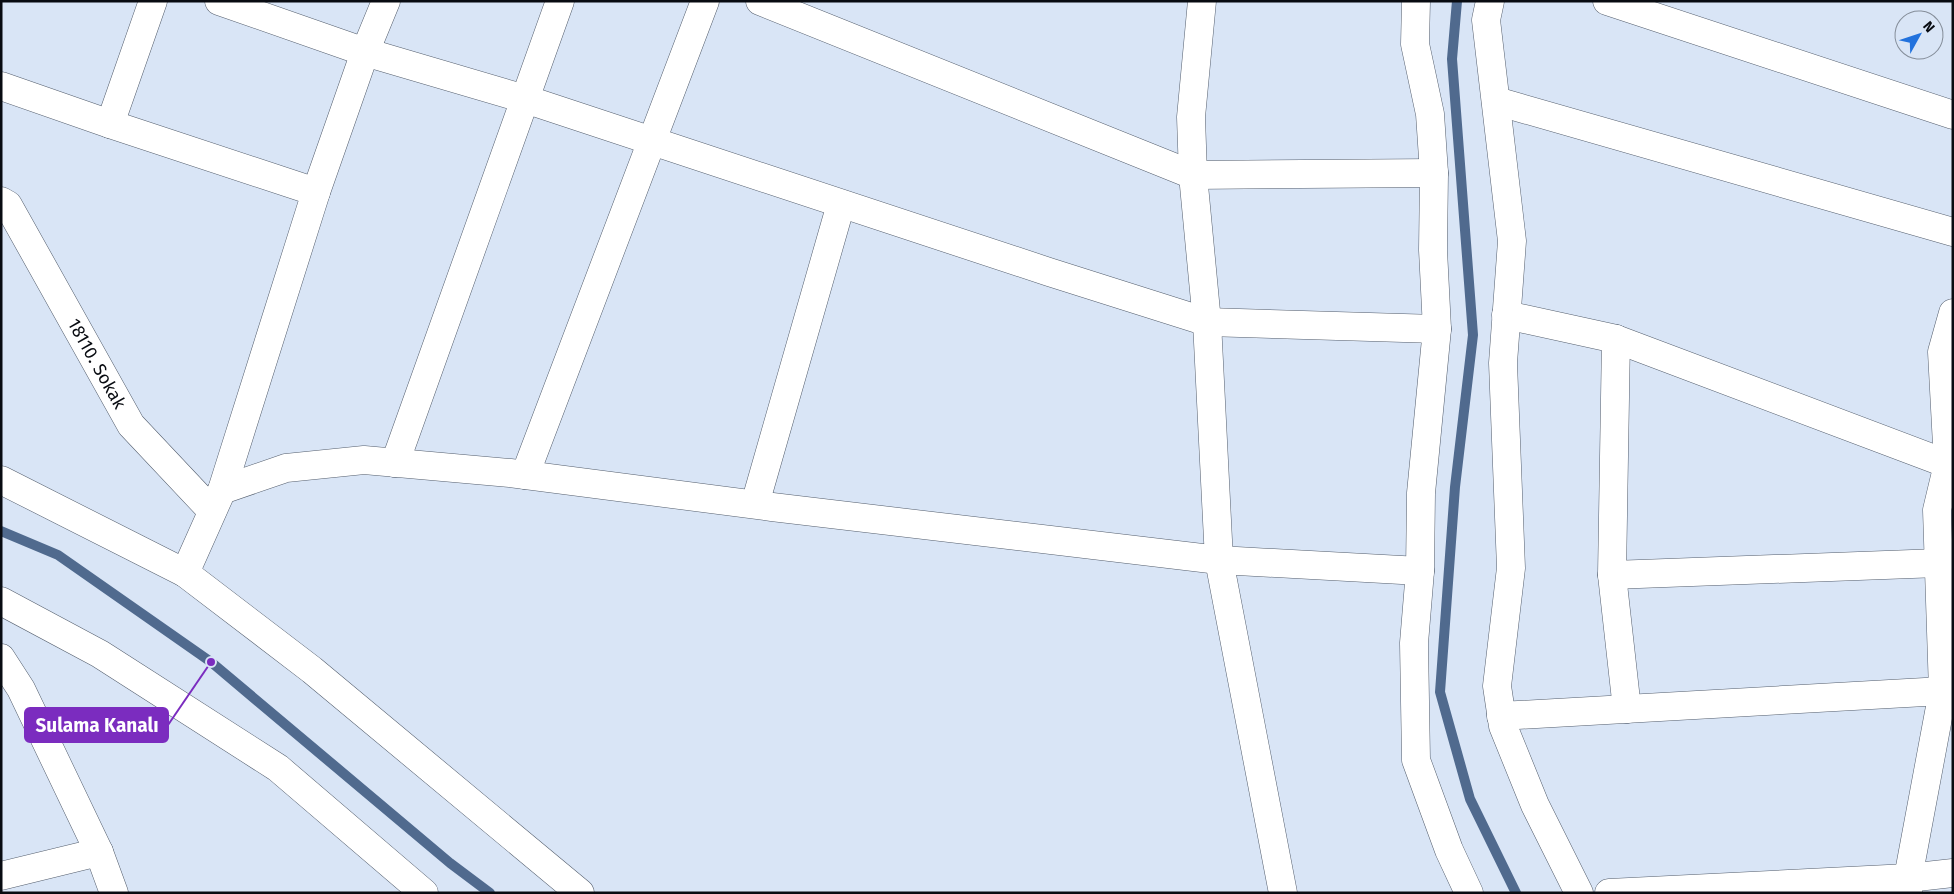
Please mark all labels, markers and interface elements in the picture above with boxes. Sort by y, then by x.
north arrow [1894,10,1944,60]
text: N [1919,18,1938,36]
street label: 18110. Sokak [63,315,131,413]
callout: Sulama Kanalı [25,708,168,742]
text: Sulama Kanalı [35,714,159,737]

